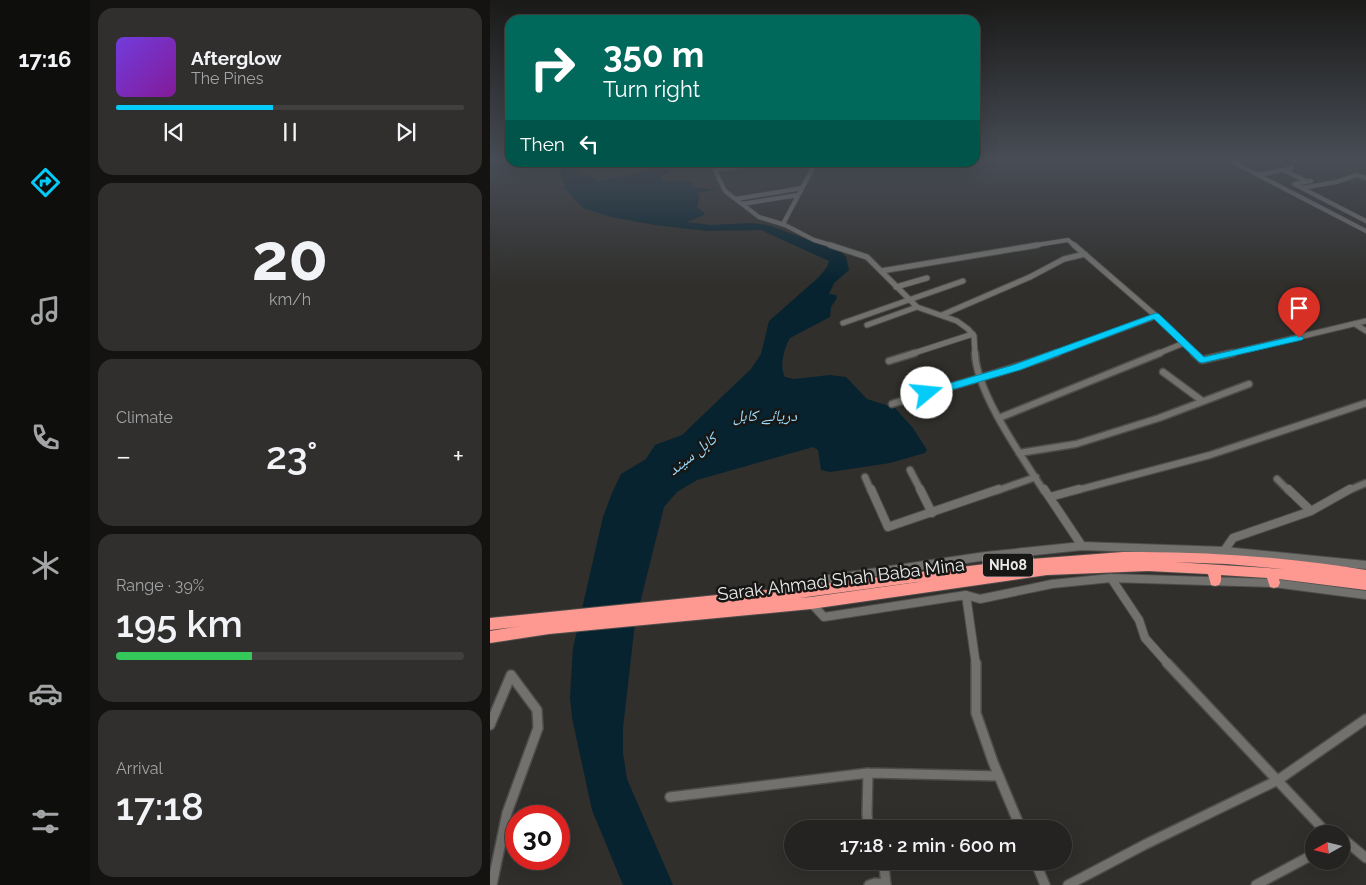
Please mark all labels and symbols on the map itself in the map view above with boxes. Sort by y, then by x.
pin [1278,287,1320,338]
position arrow [900,366,952,418]
water label: دریائے کابل [733,406,797,426]
water label: کابل سيند [664,427,723,480]
street label: Sarak Ahmad Shah Baba Mina [716,553,966,605]
road number: NH08 [983,554,1033,576]
speed limit sign: 30 [505,805,570,870]
north arrow [1305,825,1350,870]

